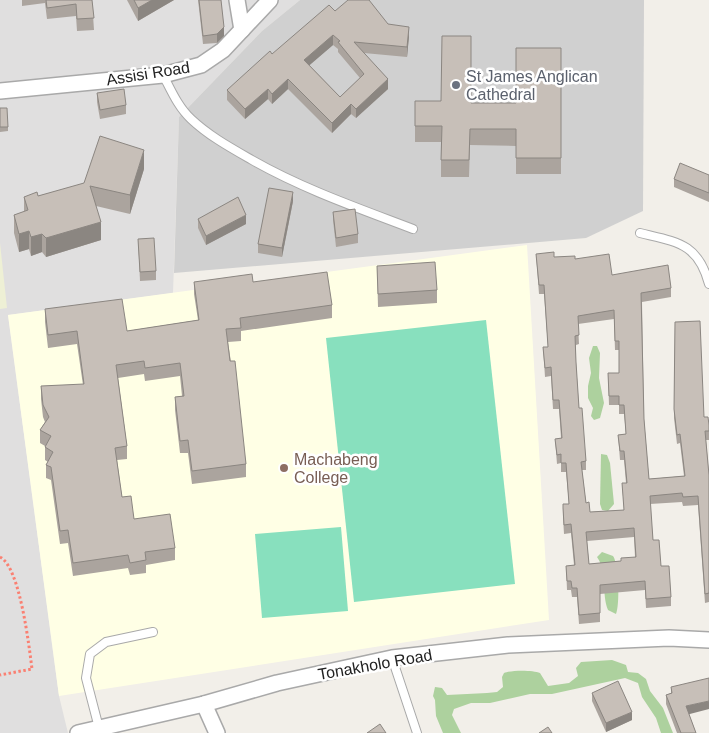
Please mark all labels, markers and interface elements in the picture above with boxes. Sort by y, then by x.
street label: Assisi Road [105,58,191,88]
place label: St James Anglican Cathedral [466,68,598,103]
marker: St James Anglican Cathedral [450,79,462,91]
place label: Machabeng College [294,451,378,486]
marker: Machabeng College [278,462,290,474]
street label: Tonakholo Road [317,646,434,683]

